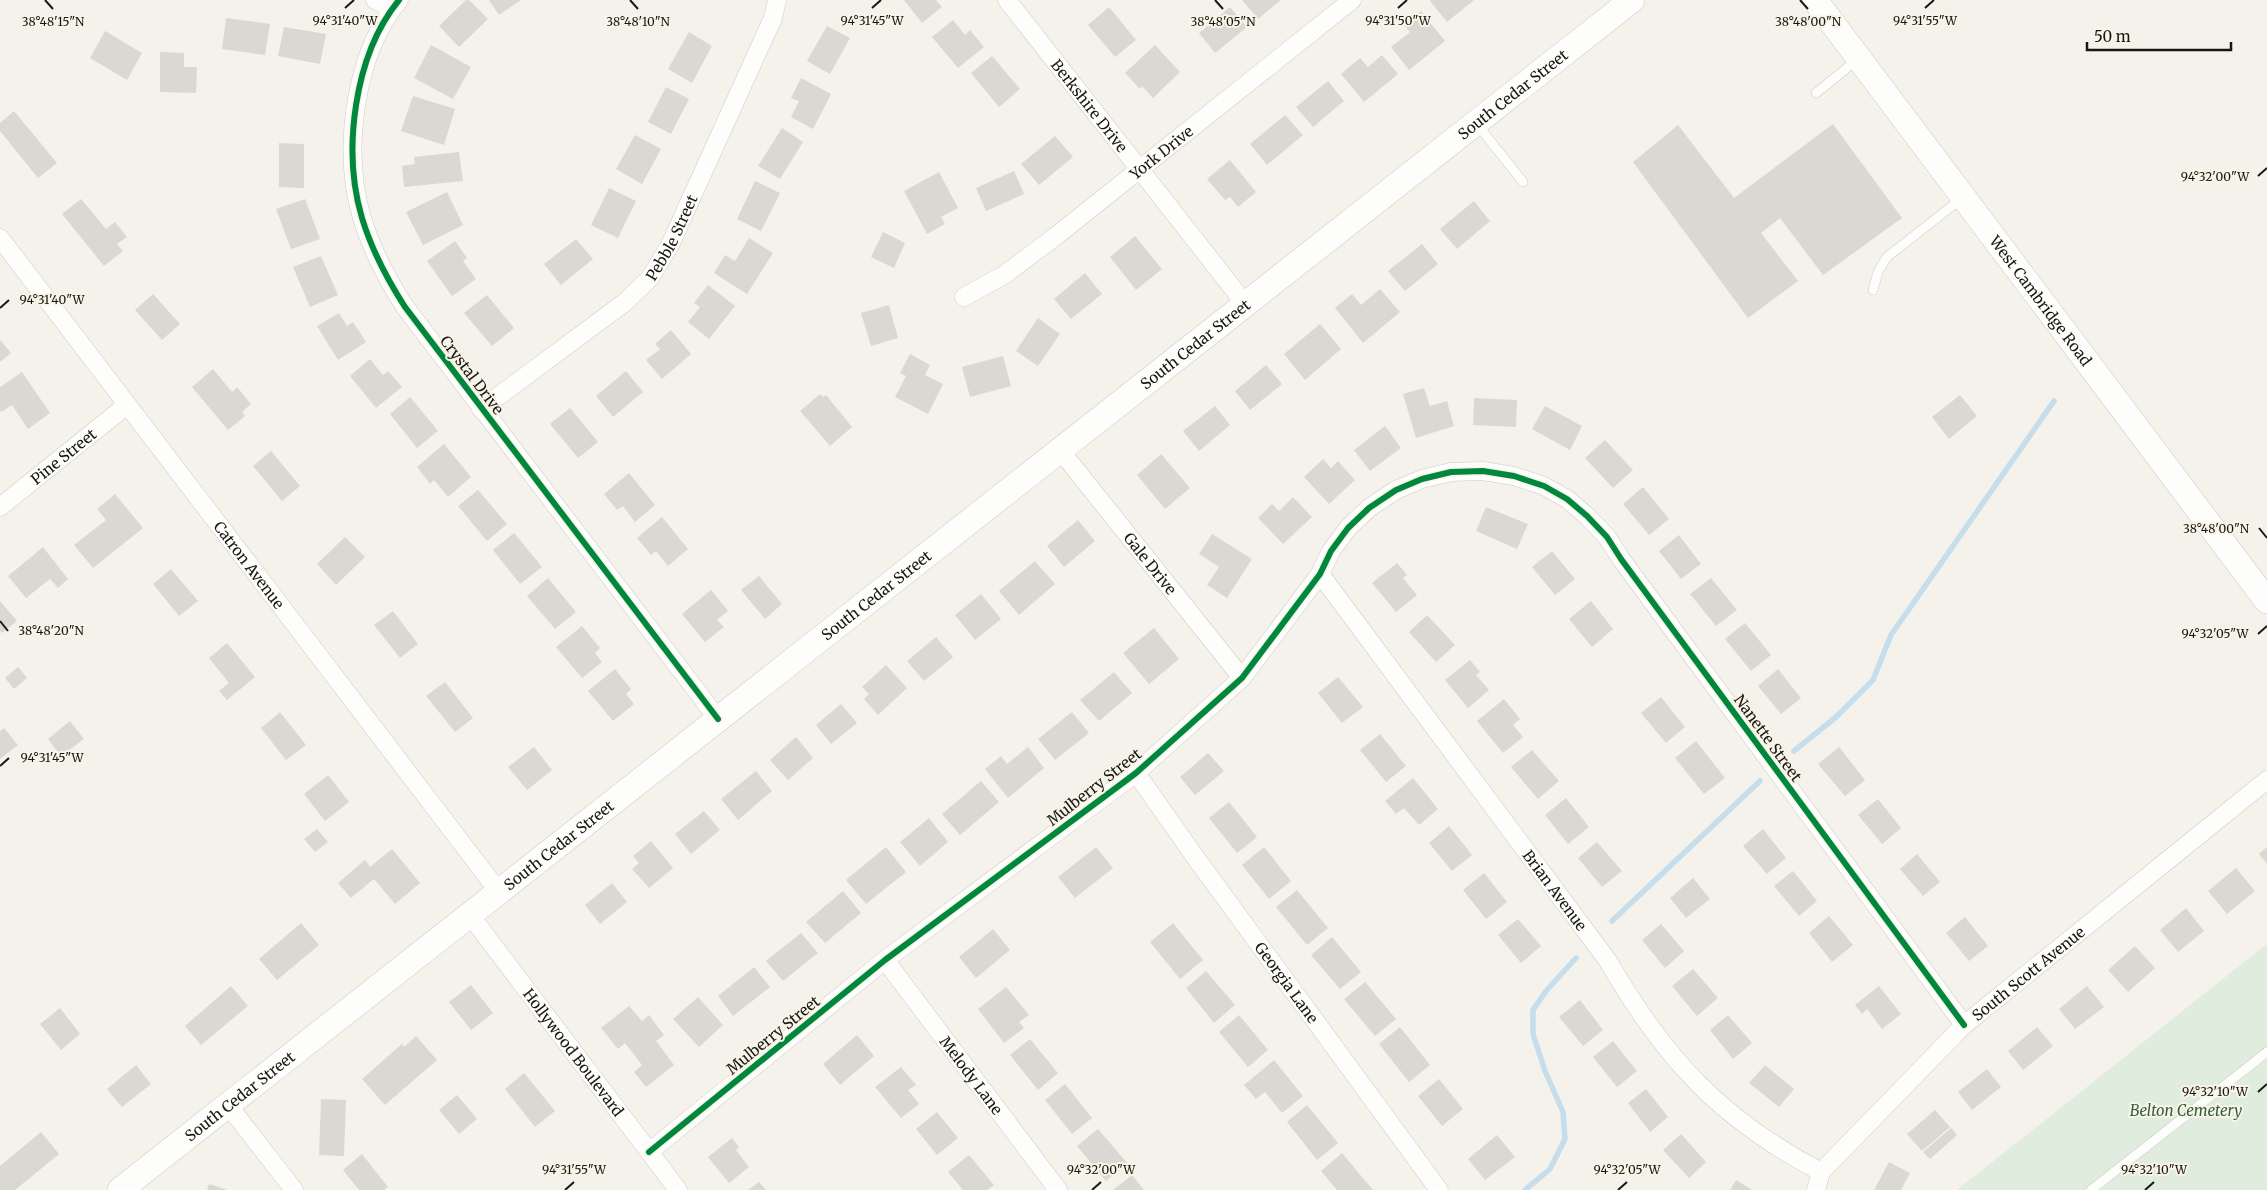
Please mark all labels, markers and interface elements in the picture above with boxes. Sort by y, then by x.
text: 94°31'40"W [313,13,378,28]
text: 94°31'45"W [841,13,904,28]
text: 94°31'50"W [1365,13,1432,28]
text: 94°31'55"W [1893,13,1958,28]
text: 38°48'15"N [22,14,85,29]
text: 38°48'10"N [606,14,670,29]
text: 38°48'05"N [1191,14,1256,29]
text: 38°48'00"N [1775,14,1842,29]
scale bar [2087,20,2231,52]
text: 50 m [2094,27,2131,46]
street label: South Cedar Street [1454,45,1571,143]
street label: Berkshire Drive [1047,55,1132,156]
street label: York Drive [1125,121,1197,184]
text: 94°32'00"W [2181,169,2250,184]
street label: Pebble Street [641,191,701,284]
street label: West Cambridge Road [1985,231,2096,369]
text: 94°31'40"W [20,292,85,307]
street label: South Cedar Street [1136,295,1254,393]
street label: Crystal Drive [436,332,508,418]
street label: Pine Street [26,424,100,488]
street label: Catron Avenue [210,517,289,612]
text: 38°48'00"N [2183,521,2250,536]
street label: Gale Drive [1120,528,1181,598]
street label: South Cedar Street [817,546,935,644]
text: 38°48'20"N [18,623,84,638]
text: 94°32'05"W [2181,626,2250,641]
street label: Nanette Street [1730,691,1806,785]
street label: Mulberry Street [1043,744,1145,830]
text: 94°31'45"W [21,750,84,765]
street label: South Cedar Street [500,796,617,894]
street label: Brian Avenue [1519,846,1592,934]
street label: South Scott Avenue [1968,922,2088,1025]
street label: Georgia Lane [1251,938,1323,1027]
street label: Hollywood Boulevard [519,985,628,1120]
street label: Mulberry Street [723,991,824,1078]
street label: Melody Lane [936,1032,1007,1118]
street label: South Cedar Street [181,1047,298,1145]
text: 94°32'10"W [2182,1084,2249,1099]
park label: Belton Cemetery [2130,1101,2242,1120]
text: 94°31'55"W [542,1162,607,1177]
text: 94°32'00"W [1067,1162,1136,1177]
text: 94°32'05"W [1593,1162,1662,1177]
text: 94°32'10"W [2121,1162,2188,1177]

